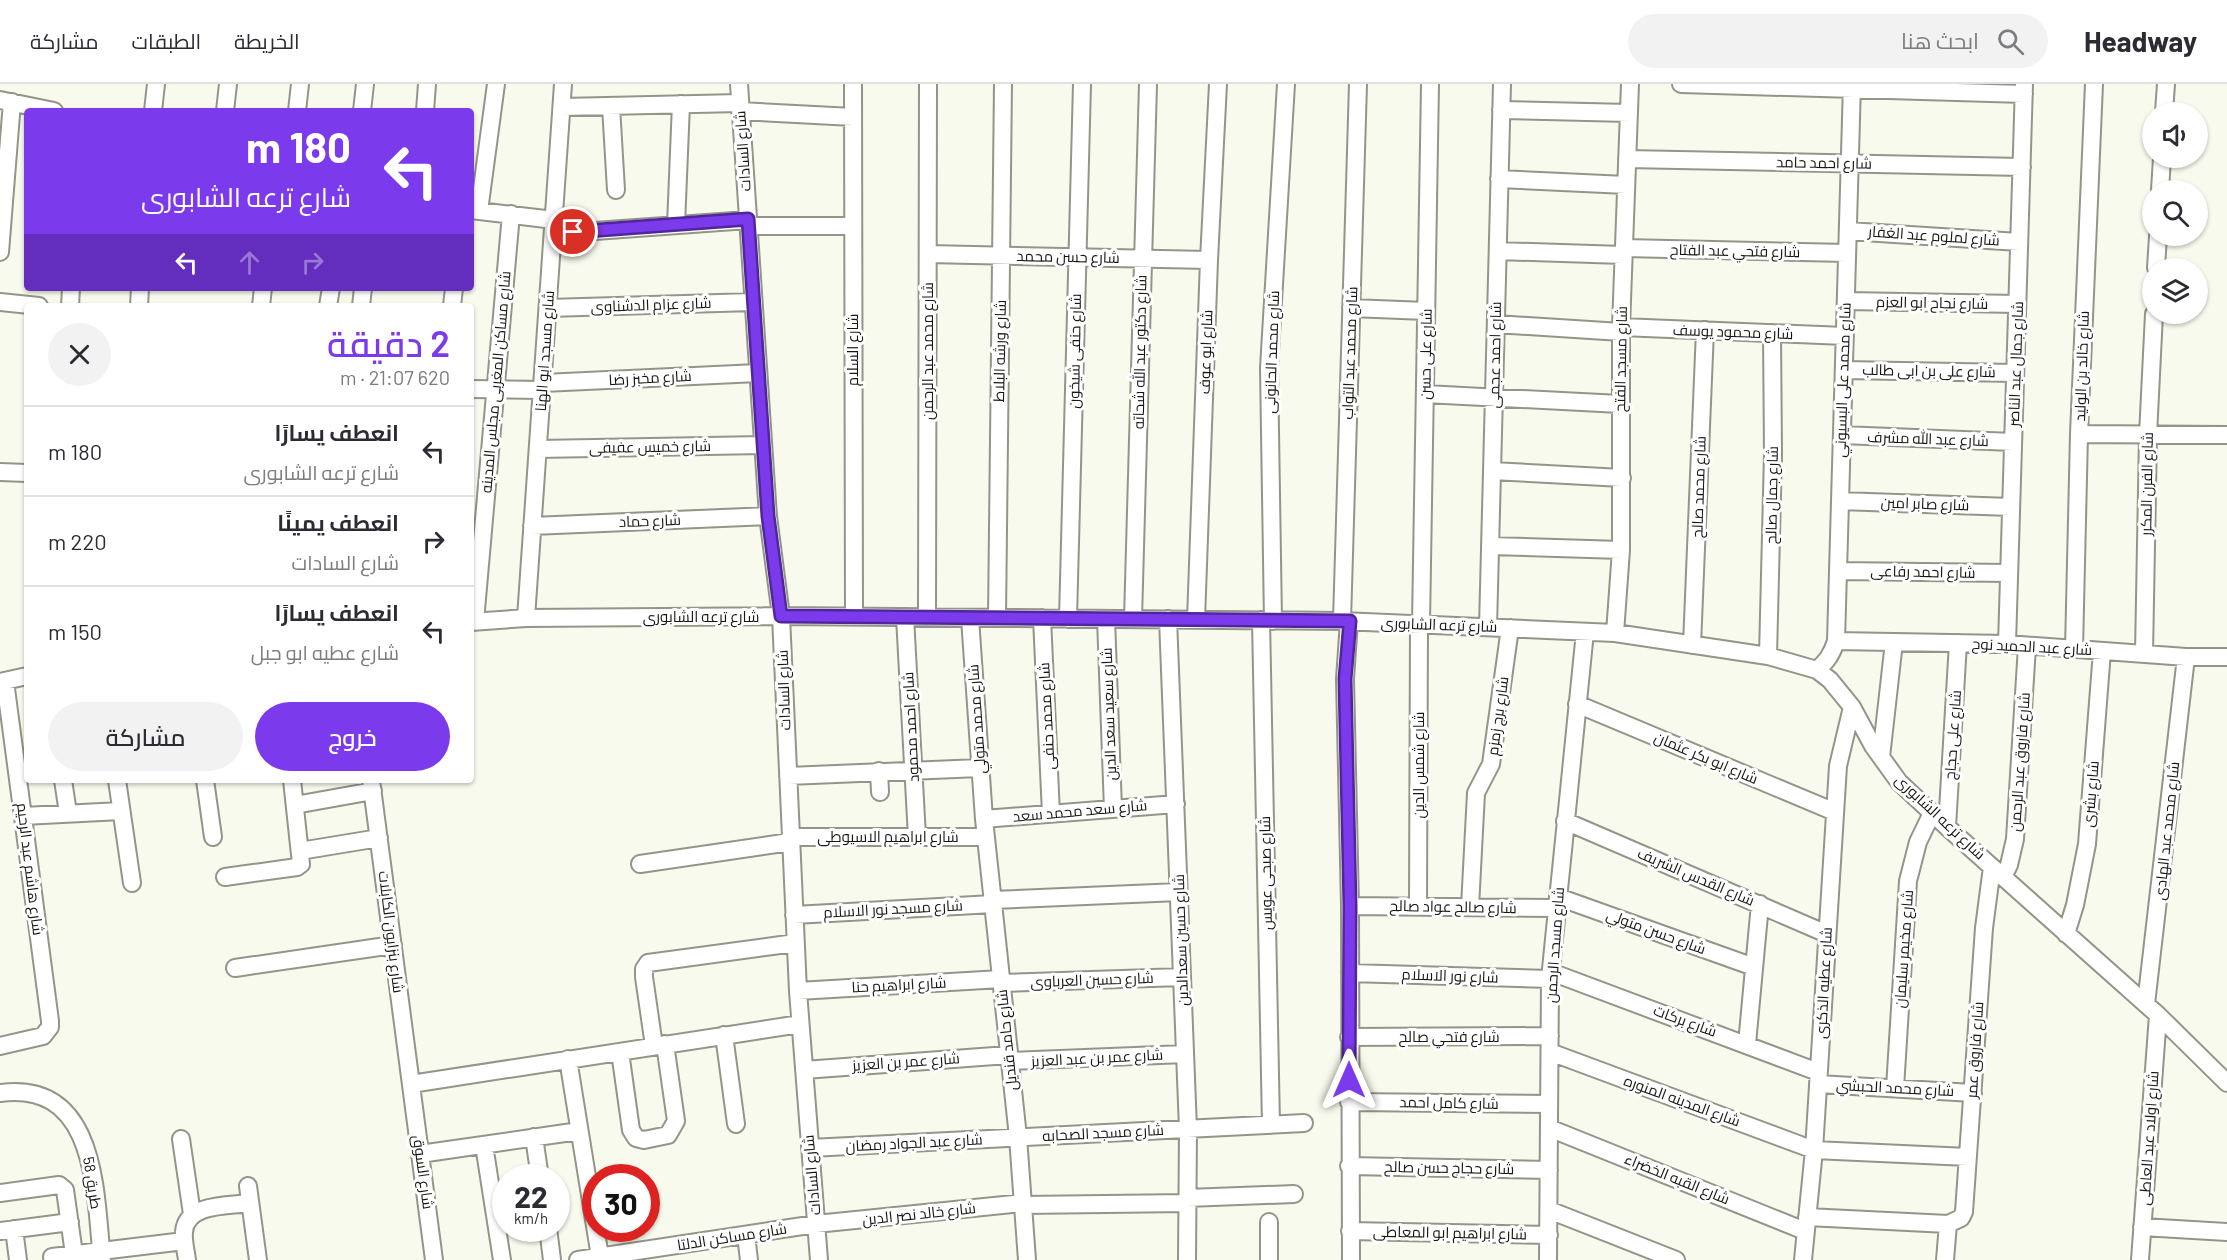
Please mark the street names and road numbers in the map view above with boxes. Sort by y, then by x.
street label: شارع السادات [730,110,757,192]
street label: شارع احمد حامد [1776,152,1872,175]
street label: شارع لملوم عبد الغفار [1866,221,2001,252]
street label: شارع فتحي عبد الفتاح [1670,240,1800,264]
street label: شارع حسن محمد [1016,246,1120,269]
street label: شارع مساكن المغربى مجلس المدينه [476,270,517,494]
street label: شارع دكتور عبد الله شحاته [1129,275,1152,429]
street label: شارع محمد عبد الرحمن [918,282,939,420]
street label: شارع محمد عبد التواب [1338,286,1363,420]
street label: شارع مسجد ابو الهنا [531,290,560,412]
street label: شارع محمد الحانونى [1260,290,1285,414]
street label: شارع نجاح ابو العزم [1876,292,1988,315]
street label: شارع عزام الدشناوى [590,293,712,318]
street label: شارع حنفى شيخون [1064,293,1087,409]
street label: شارع ورشه البلاط [989,300,1012,402]
street label: شارع احمد عجمى [1484,301,1507,409]
street label: شارع جمال عبد الناصر [2004,301,2029,428]
street label: شارع محمد على البسيوني [1830,302,1858,458]
street label: شارع مسجد الفتح [1610,306,1633,412]
street label: شارع على حسن [1415,308,1438,400]
street label: شارع ابو عوف [1195,309,1218,395]
street label: شارع خالد بن الوليد [2070,310,2095,422]
street label: شارع السلام [843,314,864,386]
street label: شارع محمود يوسف [1672,320,1794,345]
street label: شارع على بن ابى طالب [1862,360,1996,383]
street label: شارع مخبز رضا [608,366,692,391]
street label: شارع عبد الله مشرف [1867,427,1989,452]
street label: شارع الفرن المكرر [2136,432,2159,537]
street label: شارع خميس عفيفى [589,436,711,459]
street label: شارع محمد صالح [1687,436,1712,538]
street label: شارع جمال صالح [1761,446,1784,544]
street label: شارع صابر امين [1880,492,1970,517]
street label: شارع حماد [619,510,681,533]
street label: شارع احمد رفاعى [1870,561,1976,584]
street label: شارع ترعه الشابورى [643,607,759,628]
street label: شارع ترعه الشابورى [1380,613,1498,638]
street label: شارع عبد الحميد نوح [1971,634,2093,661]
street label: شارع سعيد سعد الدين [1097,647,1122,781]
street label: شارع السادات [773,649,796,731]
street label: شارع محمد حنفى [1034,662,1061,770]
street label: شارع محمد متولي [963,663,993,775]
street label: شارع احمد محمود [898,671,925,783]
street label: شارع برج زمزم [1483,675,1514,757]
street label: شارع على حجاج [1940,689,1967,781]
street label: شارع فاروق عبد الرحمن [2005,692,2036,832]
street label: شارع شمس الدين [1409,712,1430,818]
street label: شارع ابو بكر عثمان [1651,727,1761,790]
street label: شارع بشرى [2078,760,2105,828]
street label: شارع محمد عبد الهادى [2150,761,2185,901]
street label: شارع ترعه الشابورى [1890,770,1989,865]
street label: شارع سعد محمد سعد [1012,795,1148,828]
street label: شارع هاشم عبد الرحيم [11,802,48,936]
street label: شارع صبحى عويس [1255,816,1278,930]
street label: شارع ابراهيم الاسيوطى [817,827,959,848]
street label: شارع القدس الشريف [1634,843,1758,912]
street label: شارع بنزايون الكابلات [373,870,408,994]
street label: شارع حسين سعدالدين [1169,874,1194,1006]
street label: شارع مسجد الرحمن [1541,886,1570,1004]
street label: شارع مخيمر سليمان [1890,889,1919,1009]
street label: شارع مسجد نور الاسلام [823,895,963,924]
street label: شارع صالح عواد صالح [1389,896,1517,919]
street label: شارع حسن متولي [1603,905,1709,961]
street label: شارع عطيه الذكرى [1811,927,1838,1039]
street label: شارع نور الاسلام [1401,964,1499,989]
street label: شارع حسين العرباوى [1030,968,1154,993]
street label: شارع ابراهيم حنا [851,973,947,998]
street label: شارع حامد قنديل [992,988,1023,1092]
street label: شارع بركات [1650,1000,1720,1043]
street label: شارع فاروق عمر [1962,1001,1989,1100]
street label: شارع فتحي صالح [1398,1027,1500,1049]
street label: شارع عمر بن عبد العزيز [1029,1045,1164,1072]
street label: شارع عمر بن العزيز [850,1048,961,1077]
street label: شارع اولاد عبد العاطى [2134,1070,2165,1206]
street label: شارع المدينه المنوره [1621,1071,1743,1132]
street label: شارع محمد الحبشي [1835,1075,1955,1103]
street label: شارع كامل احمد [1399,1092,1499,1115]
street label: شارع مسجد الصحابه [1042,1120,1164,1147]
street label: شارع عبد الجواد رمضان [845,1129,983,1158]
street label: شارع السوق [407,1134,438,1211]
street label: شارع السادات [799,1134,826,1216]
street label: شارع القبه الخضراء [1621,1149,1733,1210]
street label: طريق 58 [78,1155,106,1211]
street label: شارع حجاج حسن صالح [1384,1157,1514,1180]
street label: شارع خالد نصر الدين [861,1198,977,1231]
street label: شارع مساكن الدلتا [676,1218,789,1257]
street label: شارع ابراهيم ابو المعاطى [1373,1222,1527,1245]

